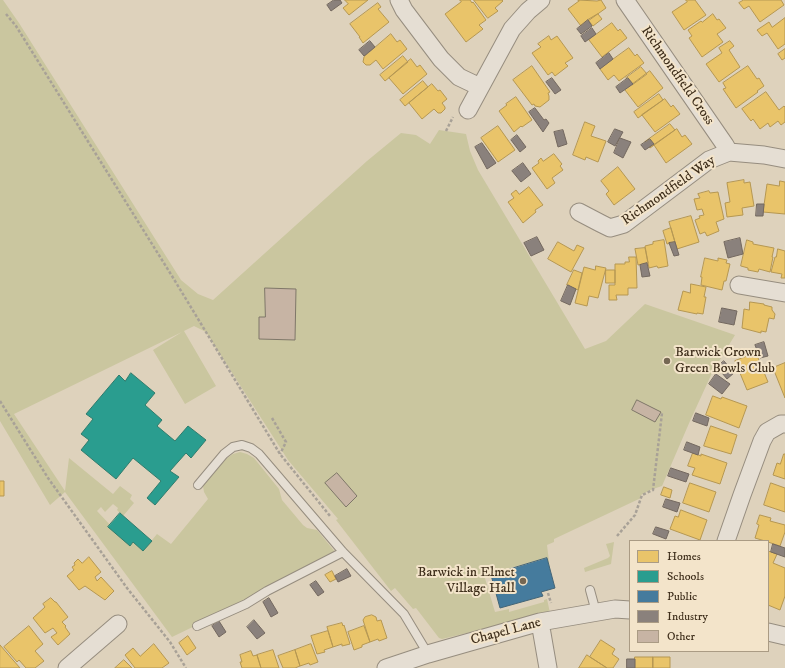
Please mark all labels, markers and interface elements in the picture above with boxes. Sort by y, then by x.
street label: Richmondfield Cross [637,24,717,128]
street label: Richmondfield Way [619,153,719,229]
place label: Barwick Crown Green Bowls Club [675,345,775,378]
marker: Barwick Crown Green Bowls Club [662,356,672,366]
legend [629,540,769,652]
text: Homes [667,549,701,564]
place label: Barwick in Elmet Village Hall [418,565,515,598]
text: Schools [667,569,704,584]
marker: Barwick in Elmet Village Hall [518,576,528,586]
text: Public [667,589,697,604]
text: Industry [667,609,708,624]
street label: Chapel Lane [469,615,543,649]
text: Other [667,629,695,644]

